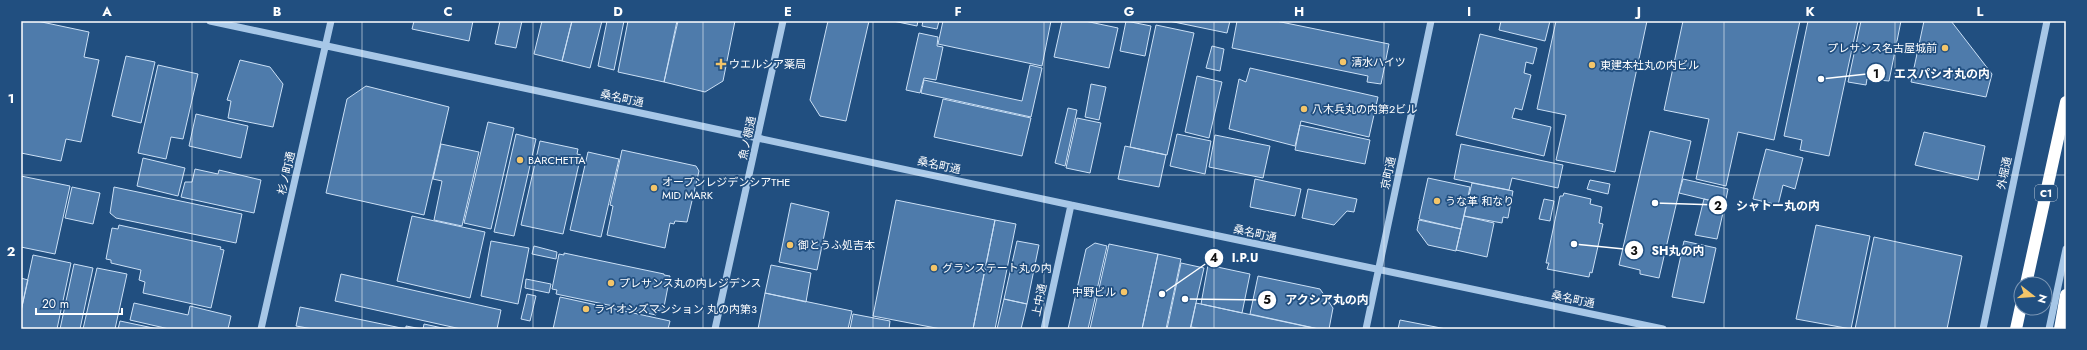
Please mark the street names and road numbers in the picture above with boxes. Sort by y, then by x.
street label: 桑名町通 [599,86,645,110]
street label: 魚ノ棚通 [735,115,759,161]
street label: 杉ノ町通 [273,150,299,196]
street label: 桑名町通 [916,153,962,177]
street label: 京町通 [1377,155,1399,191]
street label: 外堀通 [1993,155,2015,191]
road number: C1 [2035,185,2057,201]
street label: 桑名町通 [1232,221,1278,245]
street label: 上中通 [1028,282,1050,318]
street label: 桑名町通 [1550,287,1596,311]

